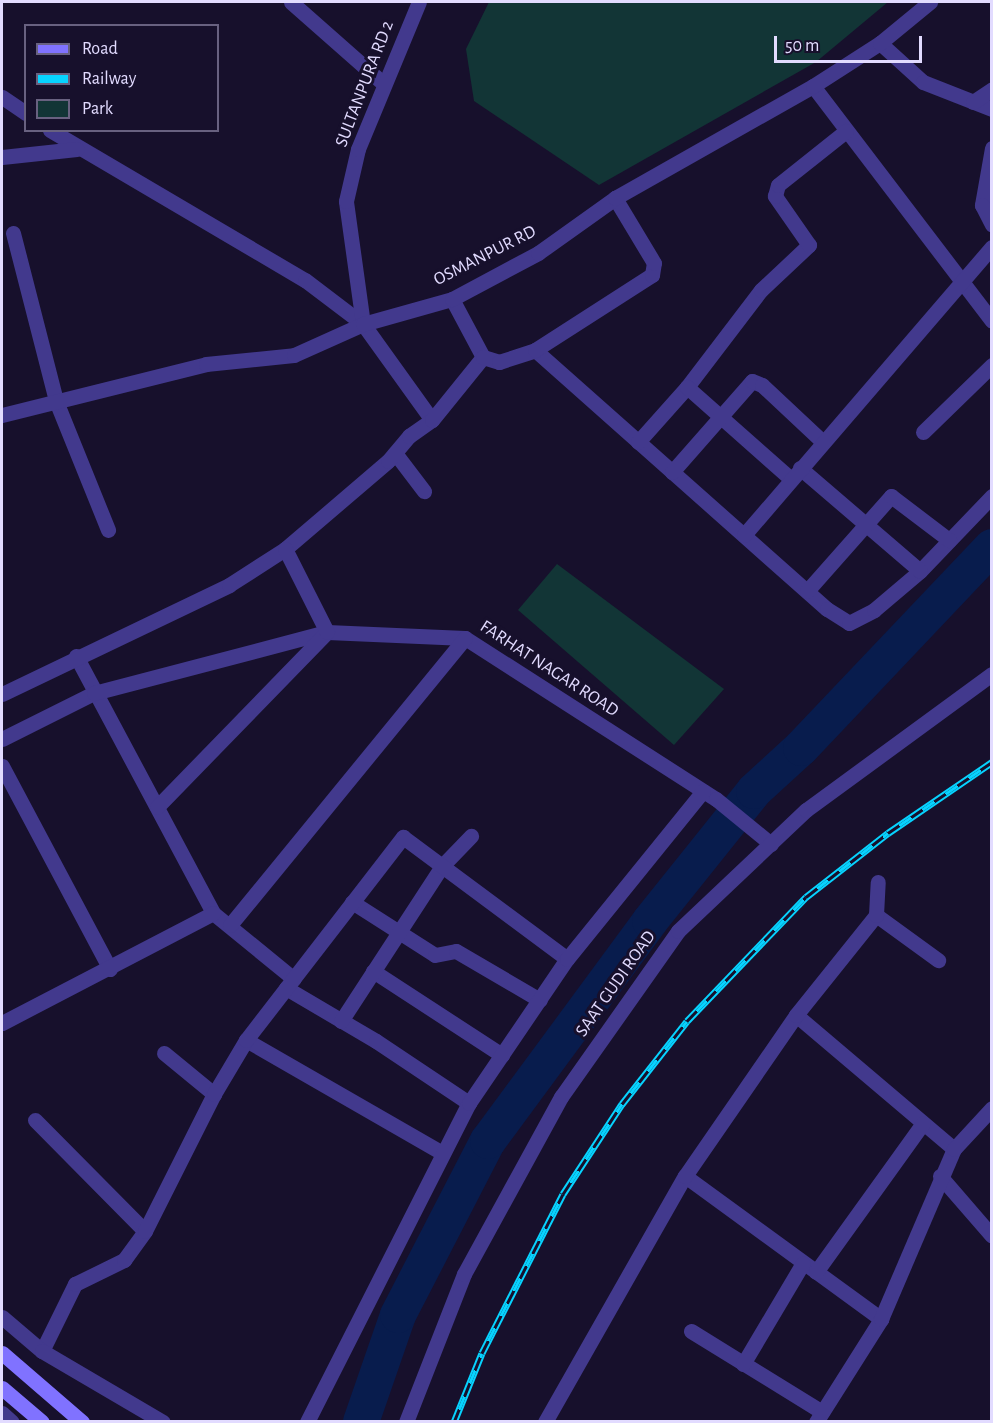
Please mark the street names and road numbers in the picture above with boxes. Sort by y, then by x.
street label: SULTANPURA RD 2 [331,18,399,150]
street label: OSMANPUR RD [430,221,540,291]
street label: FARHAT NAGAR ROAD [476,616,622,722]
street label: SAAT GUDI ROAD [571,927,661,1041]

